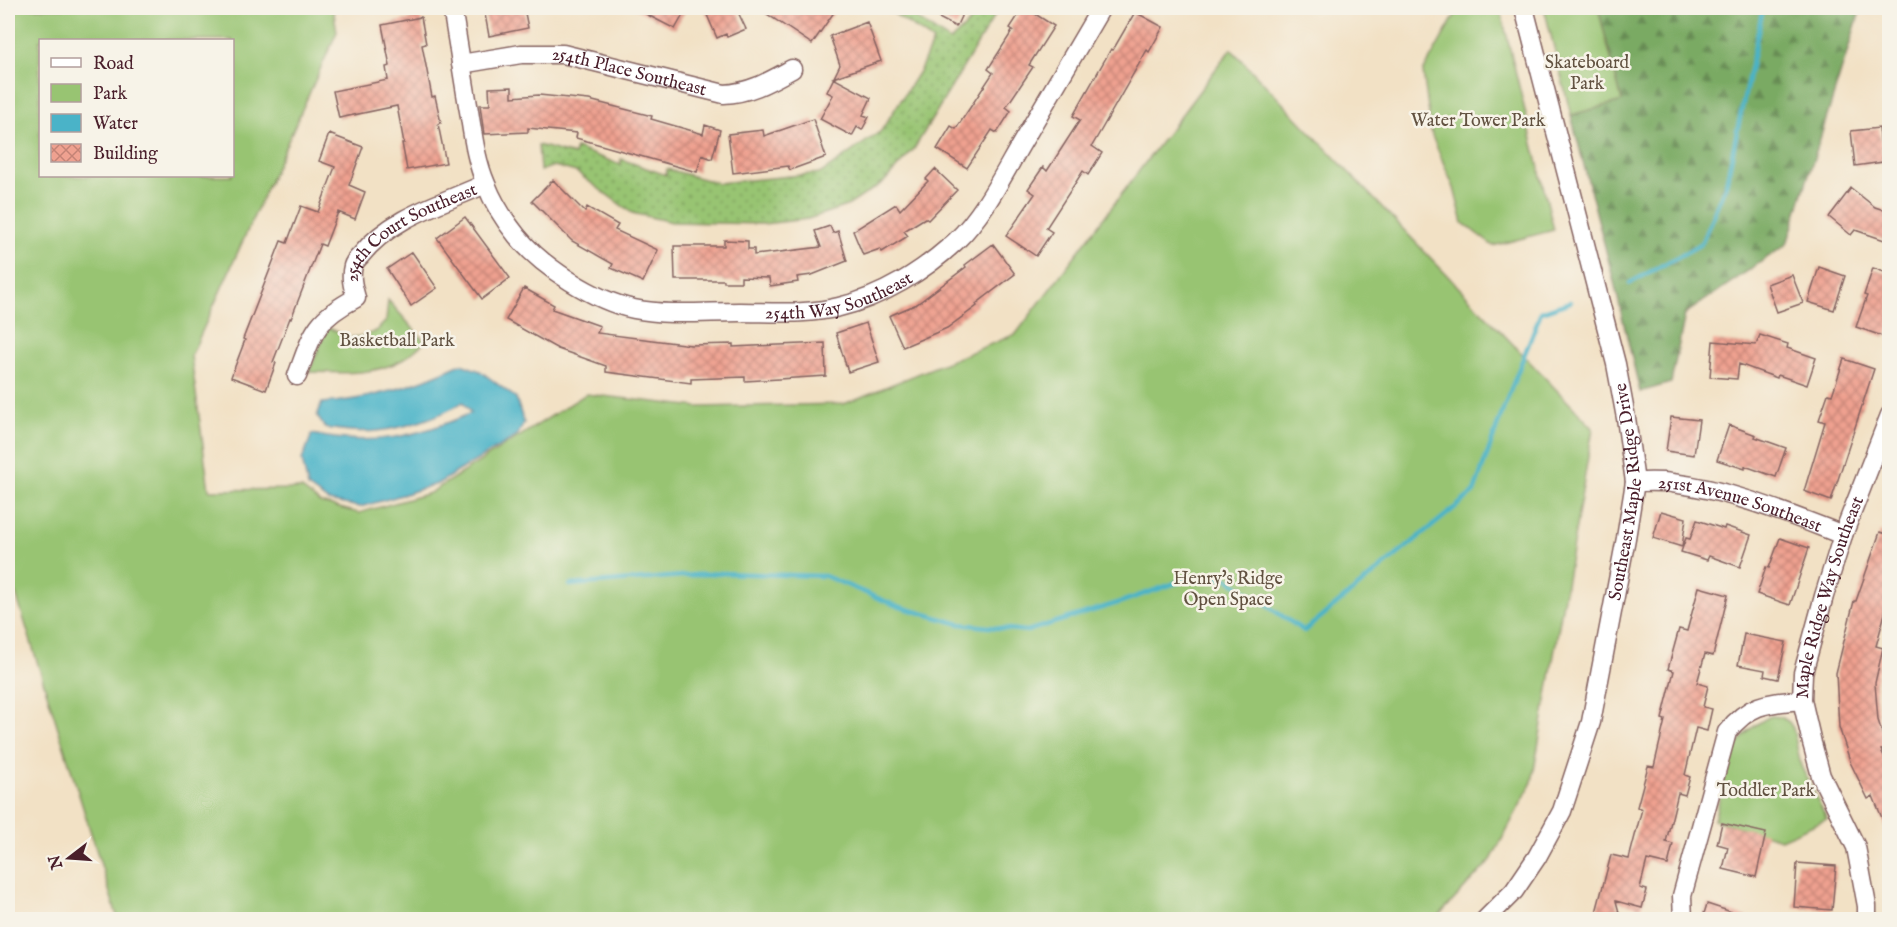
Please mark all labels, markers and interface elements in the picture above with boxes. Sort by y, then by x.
legend [39,39,234,177]
street label: 254th Place Southeast [552,44,709,102]
park label: Skateboard Park [1545,52,1630,96]
text: Road [93,53,134,76]
text: Park [93,83,128,106]
park label: Water Tower Park [1411,110,1546,133]
text: Water [93,113,138,136]
text: Building [93,143,158,166]
street label: 254th Court Southeast [342,179,481,283]
street label: 254th Way Southeast [765,268,917,326]
park label: Basketball Park [339,330,455,353]
street label: Southeast Maple Ridge Drive [1604,381,1648,603]
street label: 251st Avenue Southeast [1657,472,1825,539]
street label: Maple Ridge Way Southeast [1792,493,1870,699]
park label: Henry's Ridge Open Space [1173,568,1283,612]
park label: Toddler Park [1717,780,1816,803]
north arrow [39,828,99,888]
text: N [45,852,68,872]

